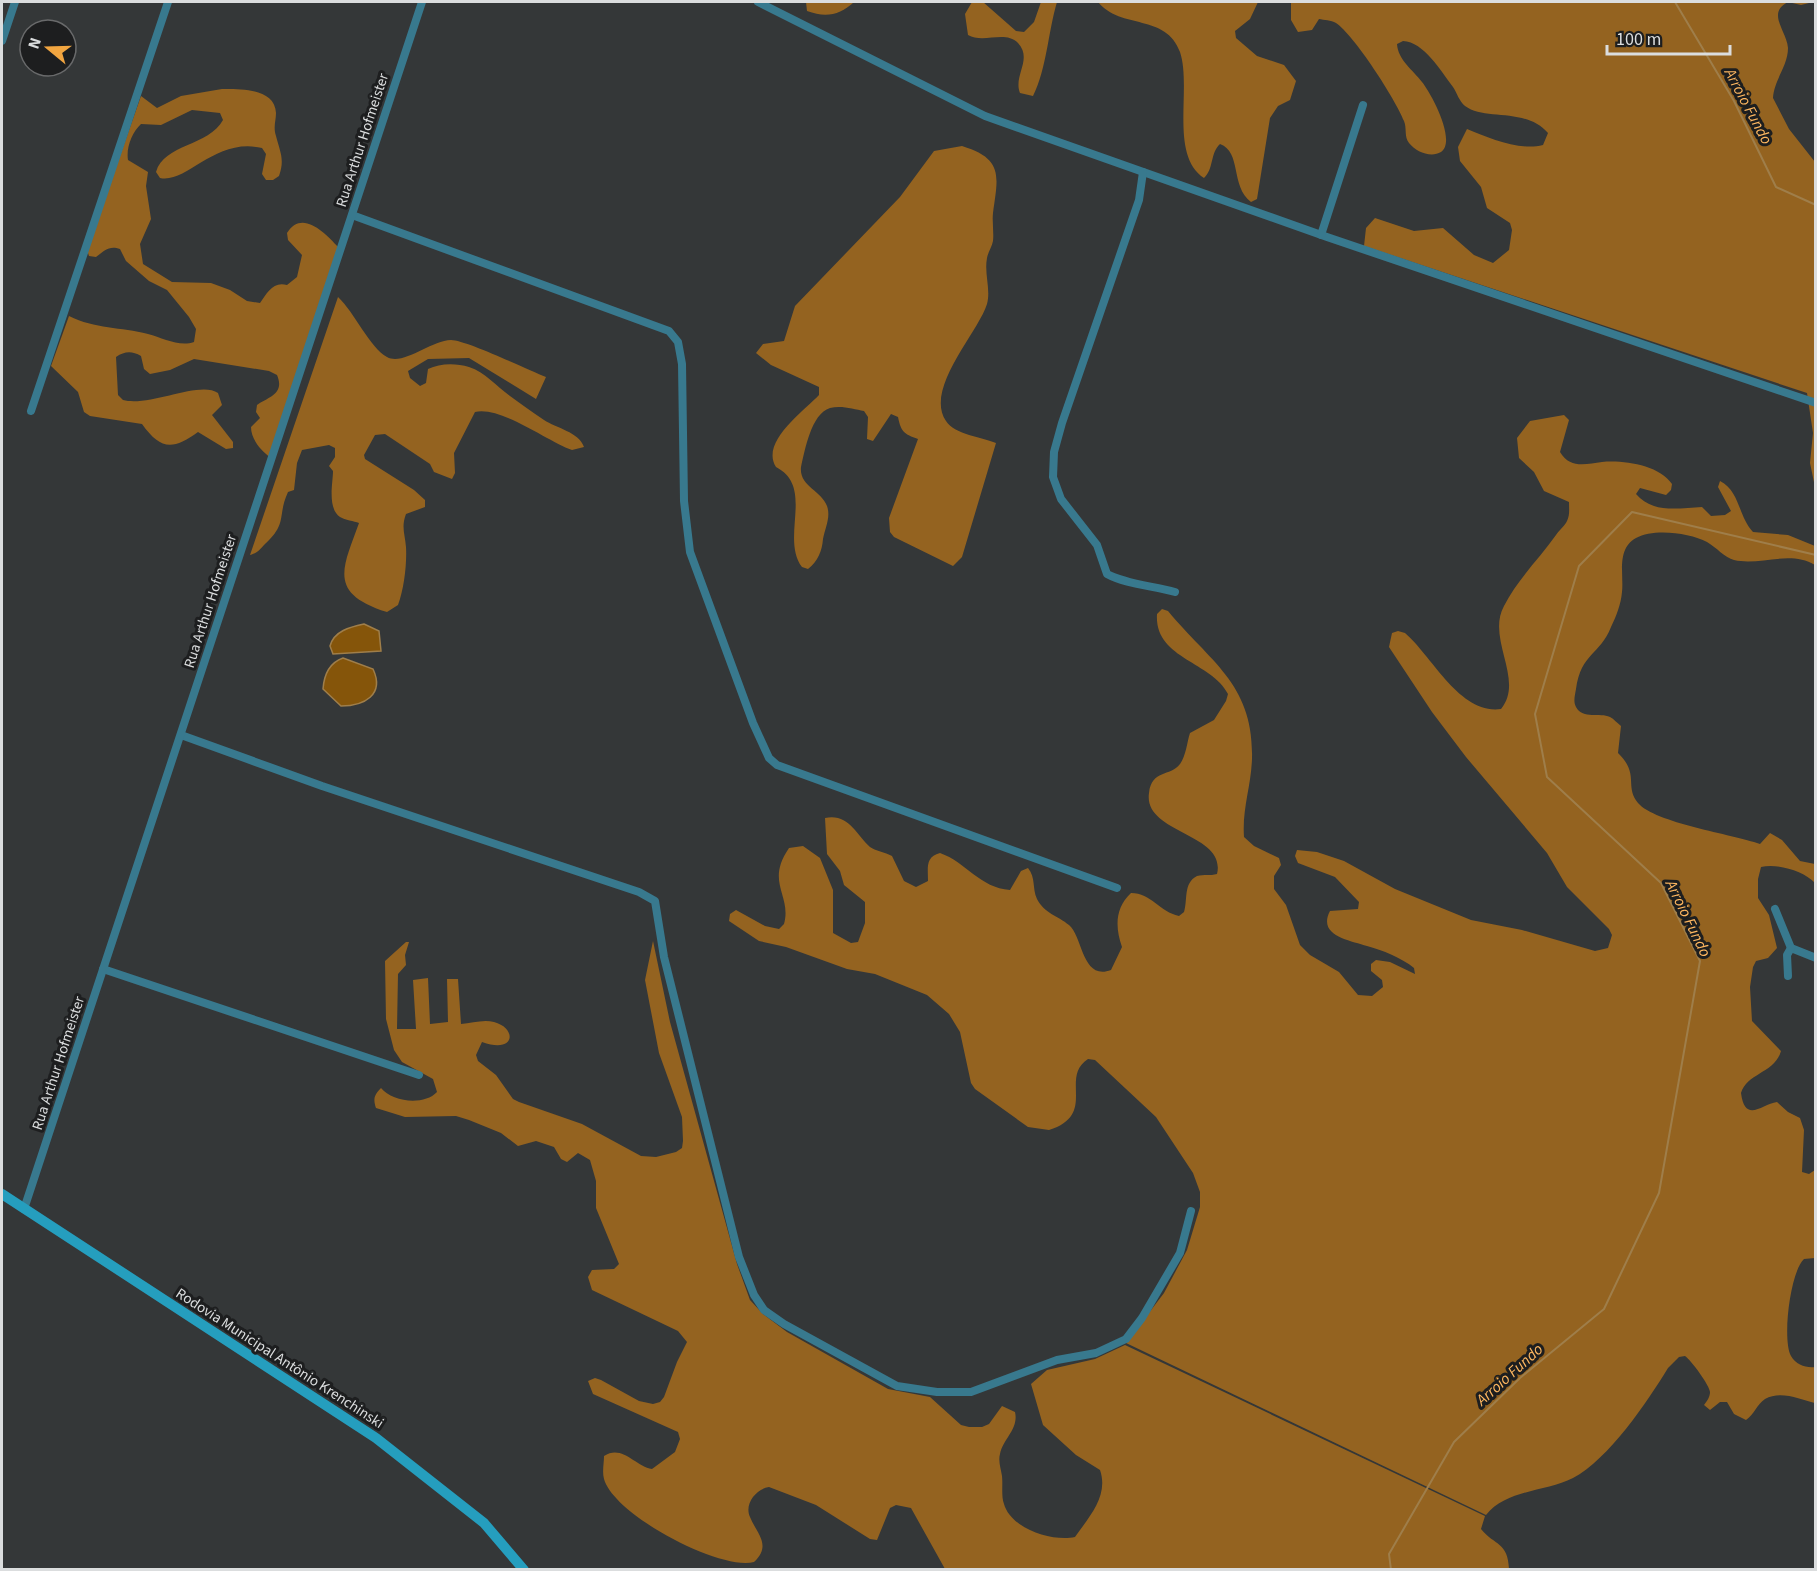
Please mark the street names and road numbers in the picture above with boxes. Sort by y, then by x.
street label: Rua Arthur Hofmeister [331,70,394,210]
street label: Rua Arthur Hofmeister [179,531,242,671]
street label: Rua Arthur Hofmeister [27,993,90,1133]
street label: Rodovia Municipal Antônio Krenchinski [172,1283,388,1434]

